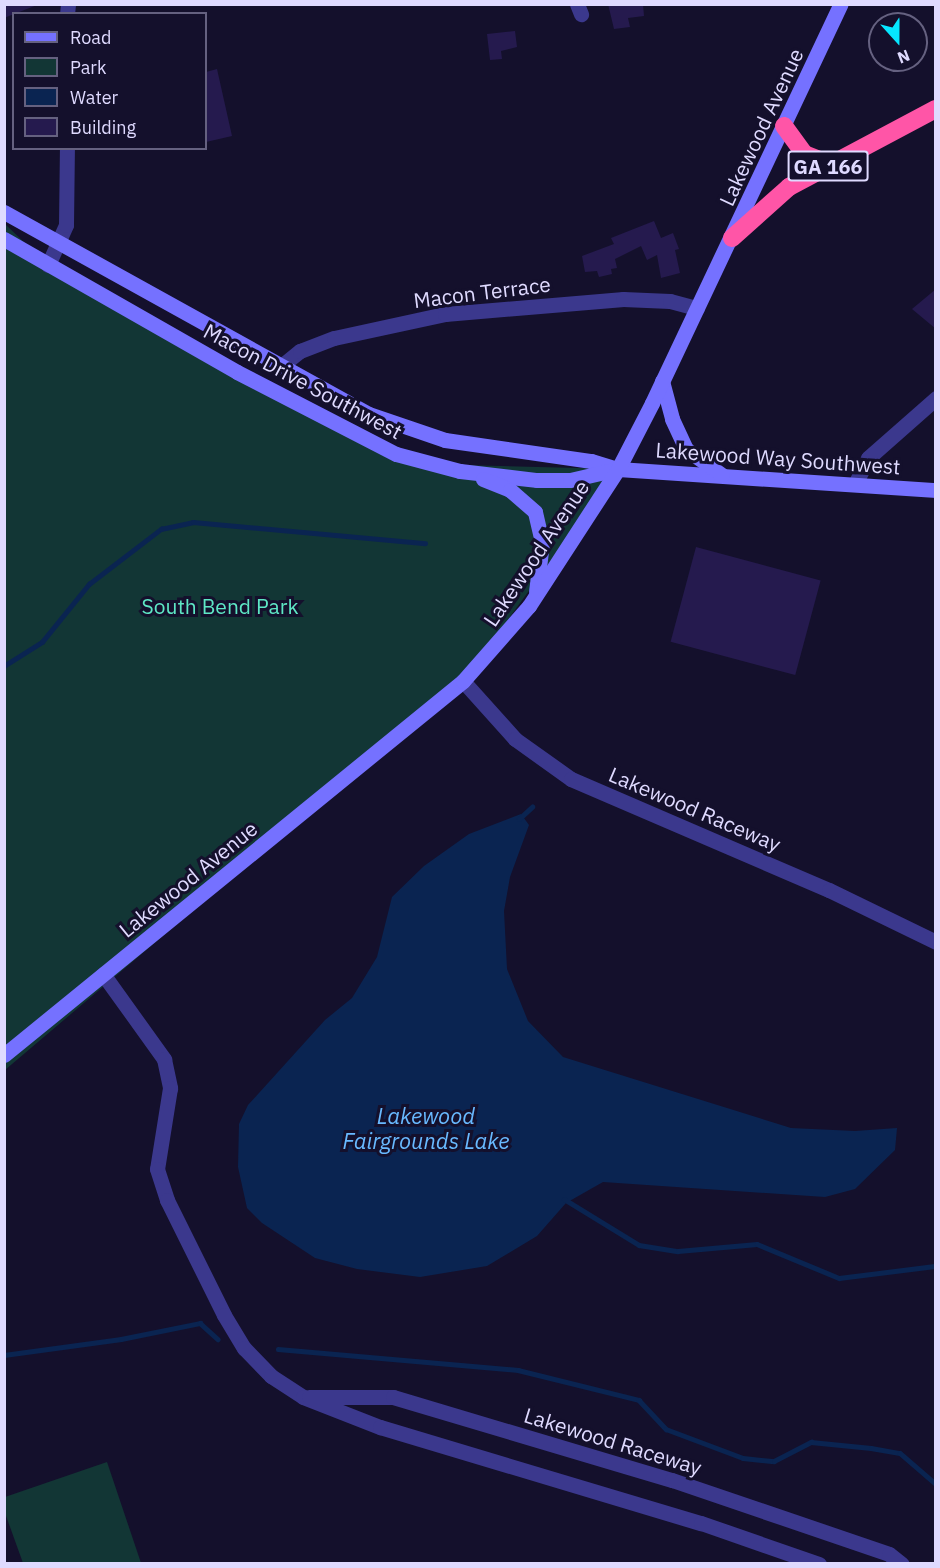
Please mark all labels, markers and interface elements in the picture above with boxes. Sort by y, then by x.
legend [12,12,207,150]
north arrow [868,12,928,72]
text: Road [70,26,111,49]
street label: Lakewood Avenue [714,44,808,210]
text: N [895,46,913,68]
text: Park [70,56,106,79]
text: Water [70,86,118,109]
text: Building [70,116,136,139]
road number: GA 166 [788,149,868,183]
street label: Macon Terrace [412,271,552,313]
street label: Macon Drive Southwest [199,318,407,444]
street label: Lakewood Way Southwest [655,437,901,479]
street label: Lakewood Avenue [478,475,594,631]
park label: South Bend Park [142,593,298,619]
street label: Lakewood Raceway [605,761,785,857]
street label: Lakewood Avenue [114,816,262,942]
water label: Lakewood Fairgrounds Lake [342,1102,510,1154]
street label: Lakewood Raceway [521,1402,705,1480]

